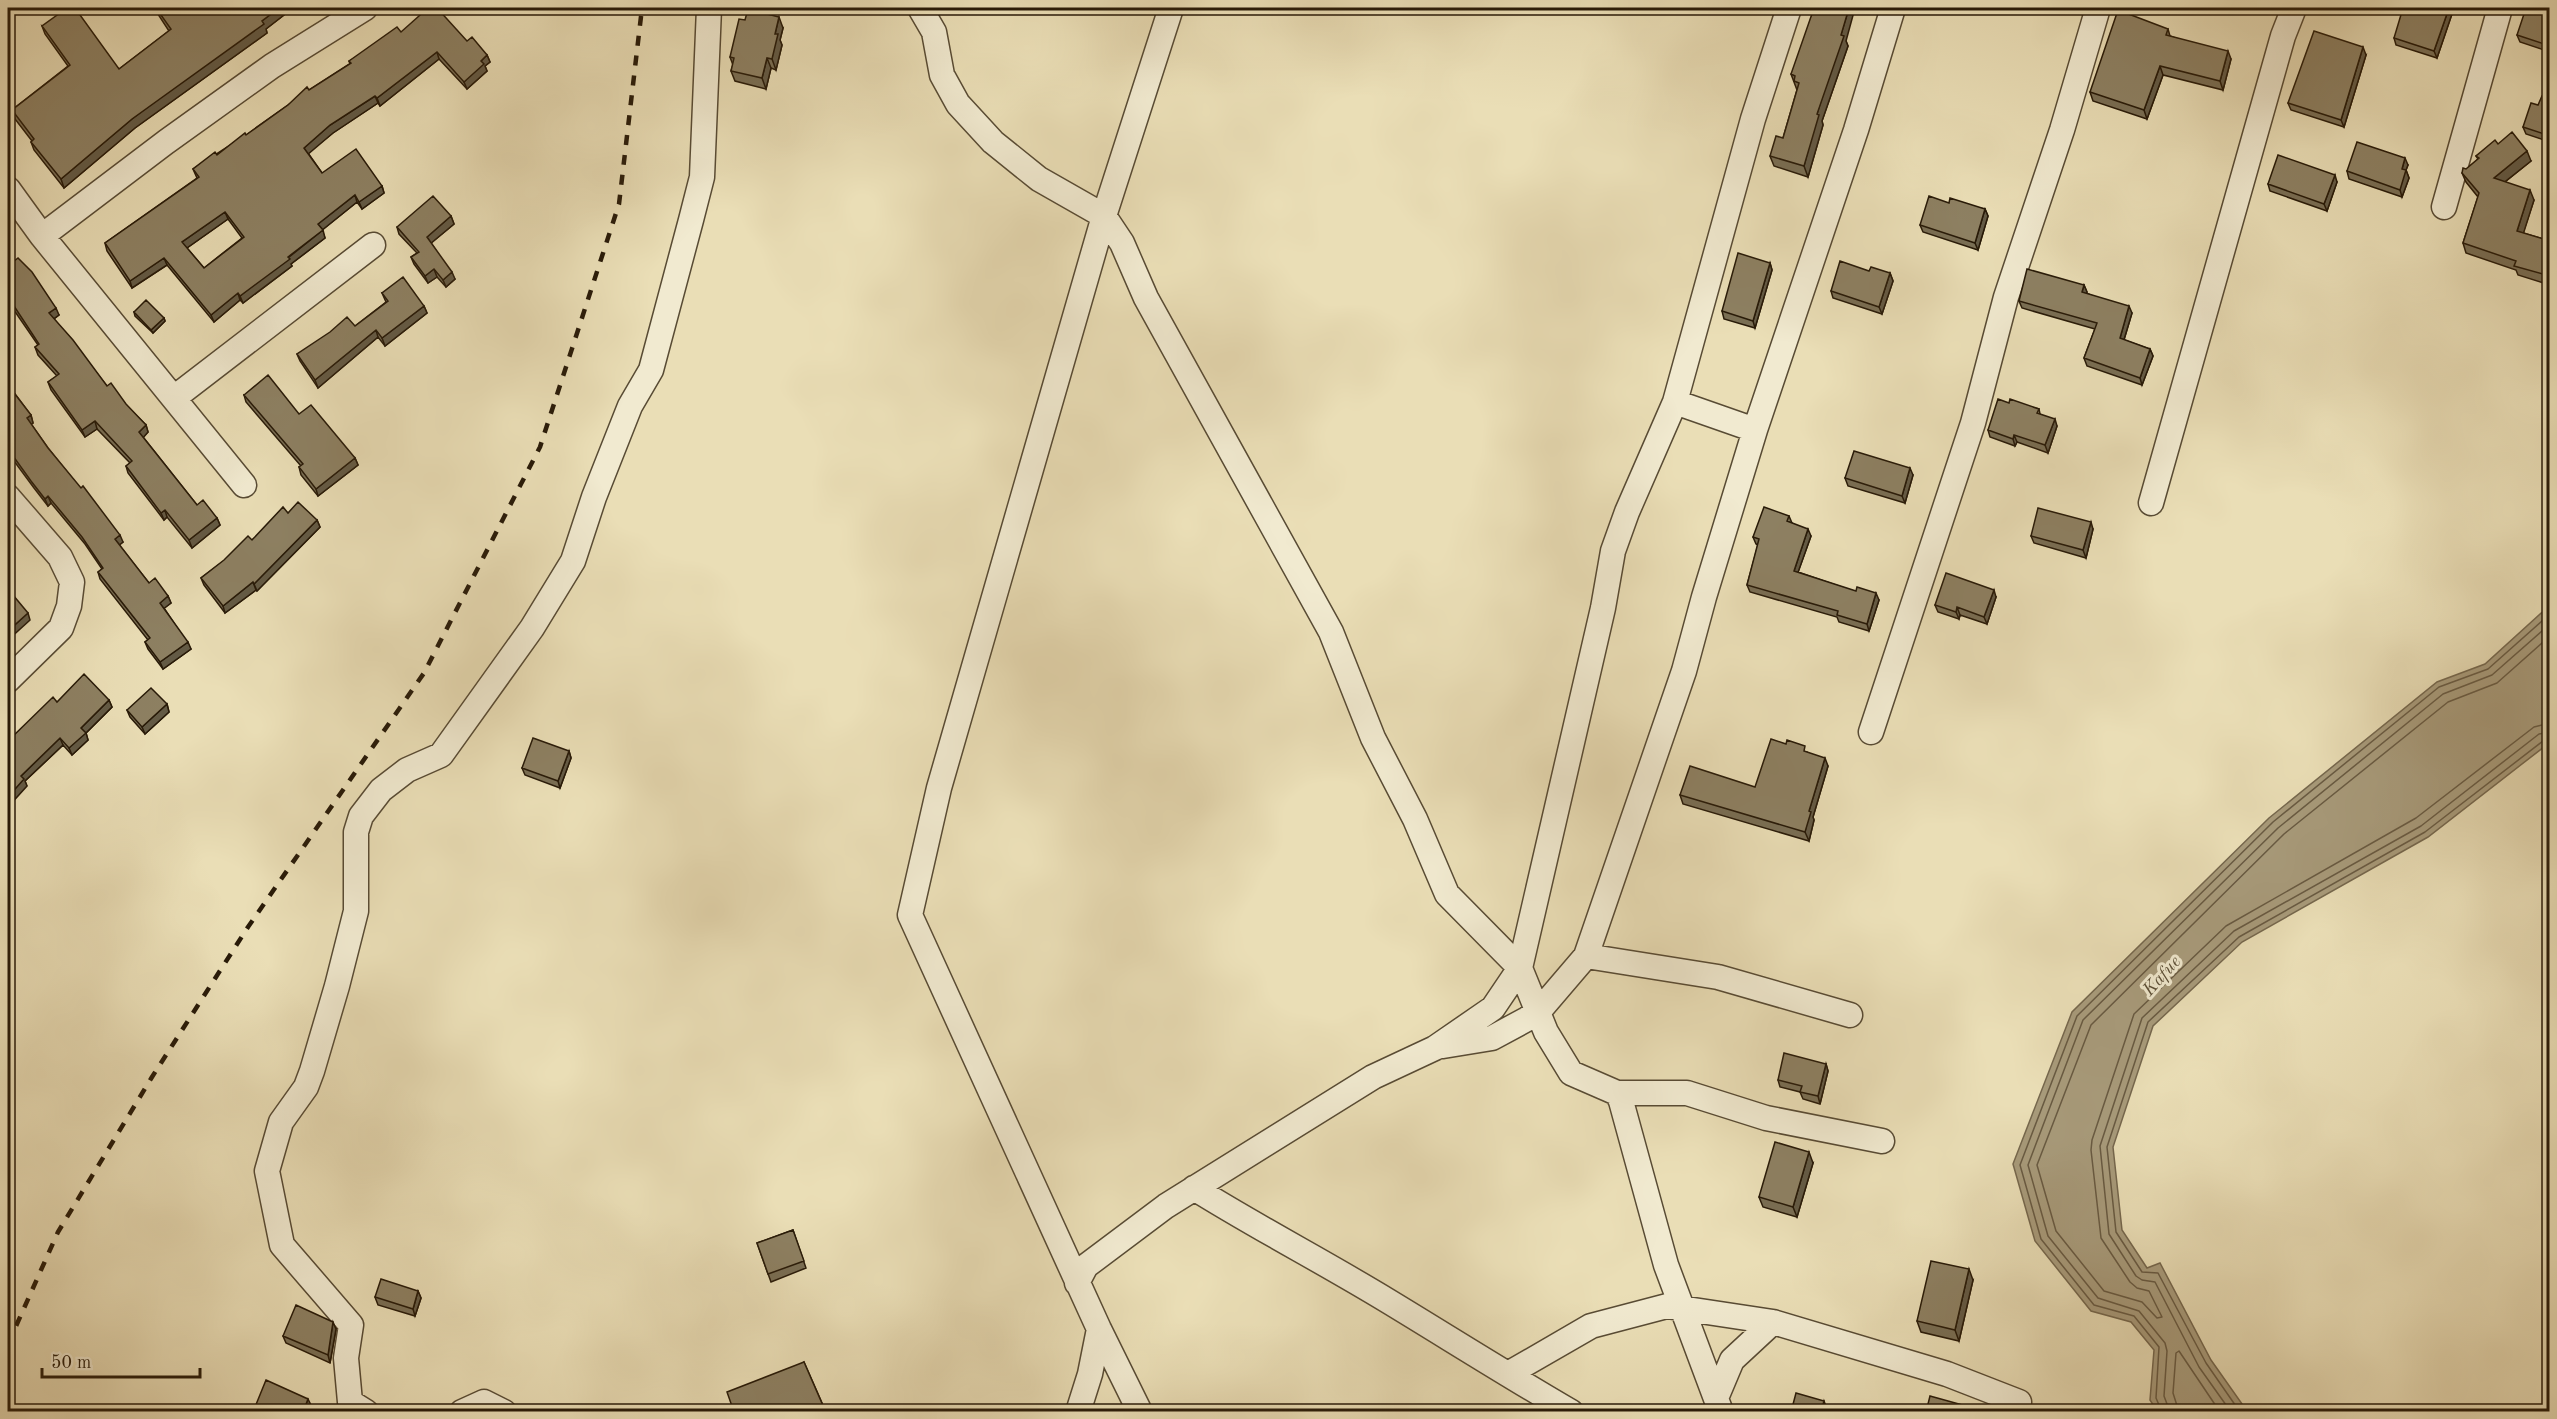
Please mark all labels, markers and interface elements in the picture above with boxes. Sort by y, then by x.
water label: Kafue [2139,953,2184,1000]
scale bar [42,1341,200,1379]
text: 50 m [51,1354,91,1372]

